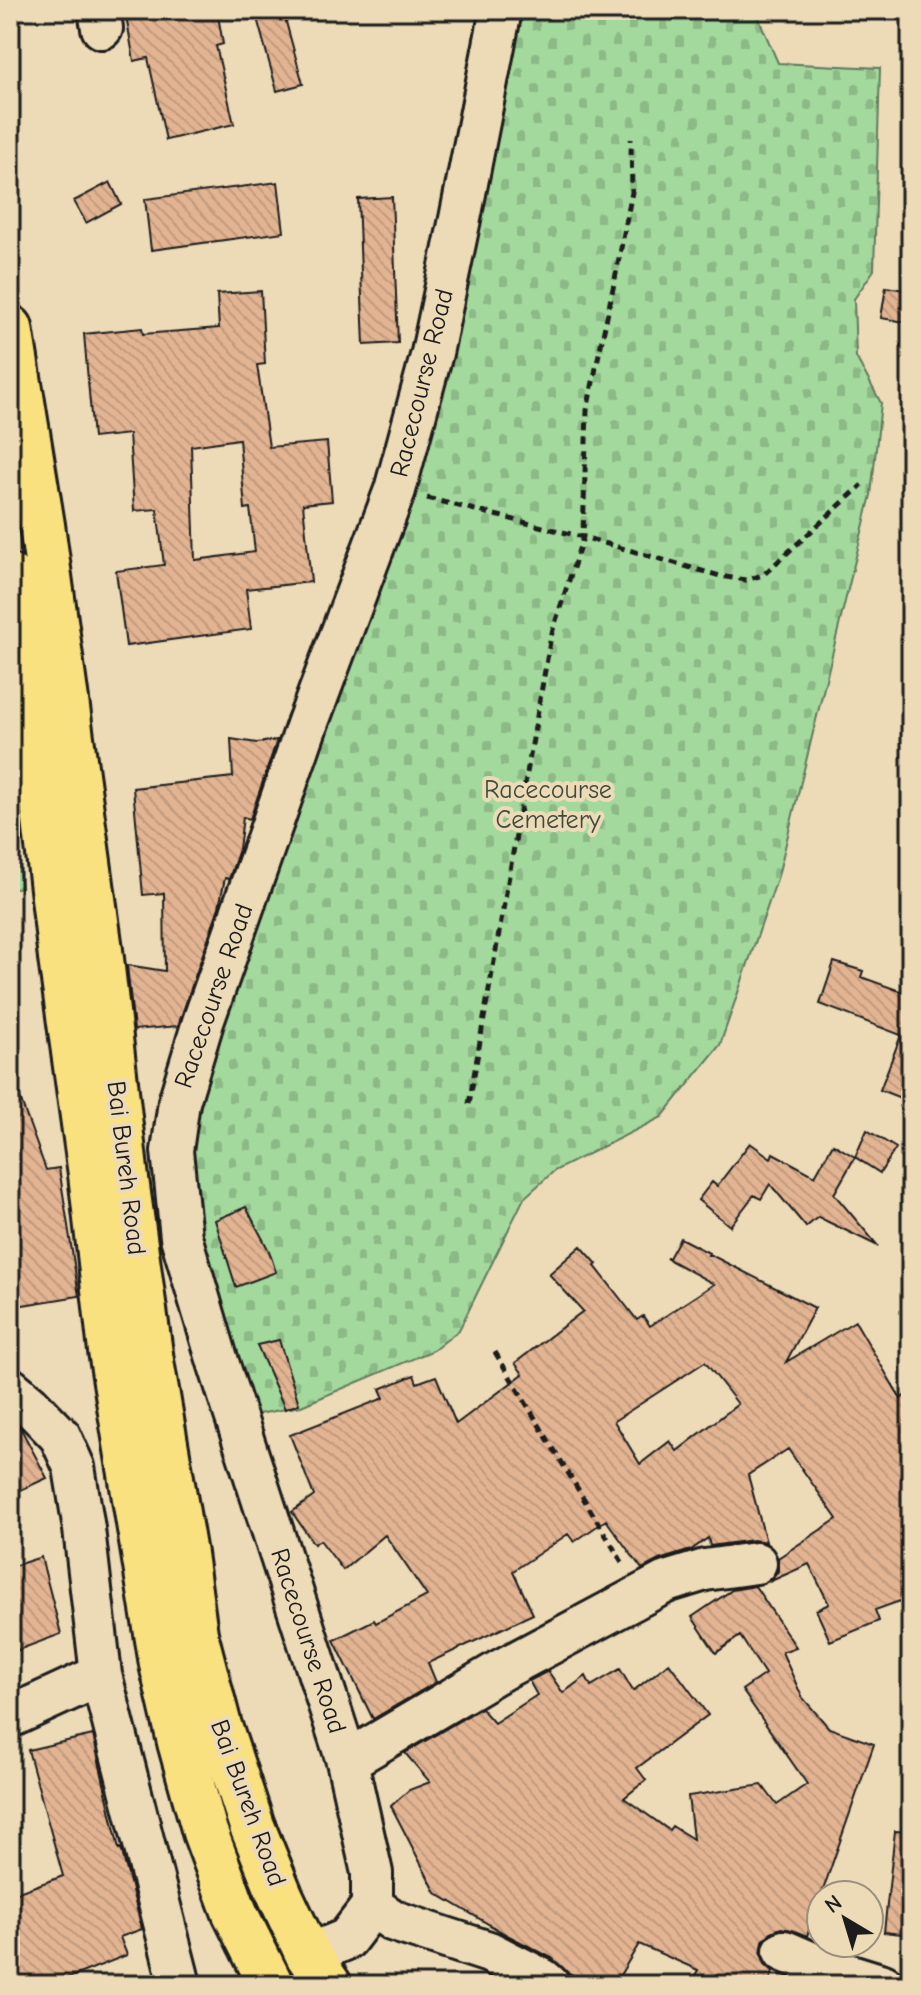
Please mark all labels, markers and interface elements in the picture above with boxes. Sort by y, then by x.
street label: Racecourse Road [384,286,460,480]
park label: Racecourse Cemetery [484,775,612,835]
street label: Racecourse Road [168,900,260,1092]
street label: Bai Bureh Road [100,1079,152,1257]
street label: Racecourse Road [264,1545,352,1737]
street label: Bai Bureh Road [204,1716,292,1890]
north arrow [805,1879,885,1959]
text: N [820,1889,847,1919]

